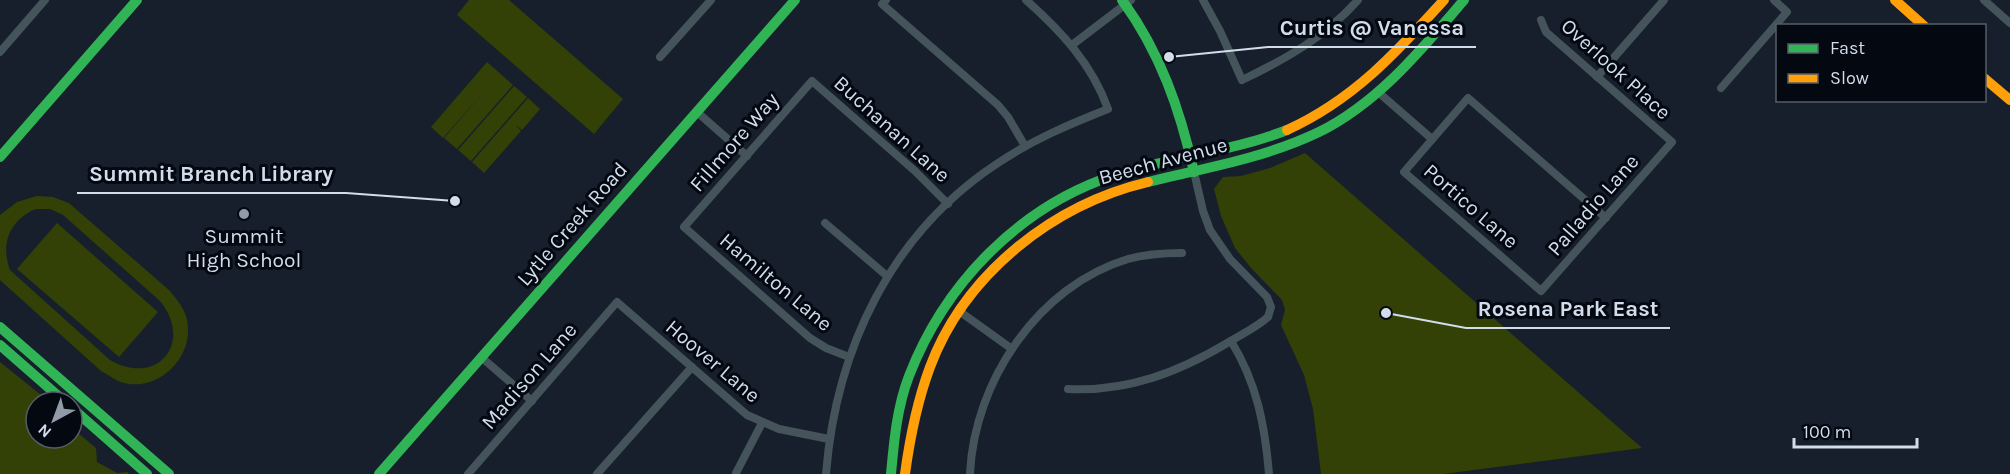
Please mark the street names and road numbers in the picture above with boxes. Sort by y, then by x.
street label: Overlook Place [1556,14,1676,124]
street label: Buchanan Lane [829,71,955,187]
street label: Fillmore Way [685,88,784,196]
street label: Beech Avenue [1096,132,1230,190]
street label: Palladio Lane [1542,149,1644,261]
street label: Lytle Creek Road [512,157,632,291]
street label: Portico Lane [1419,159,1523,253]
street label: Hamilton Lane [715,228,837,336]
street label: Hoover Lane [661,315,765,407]
street label: Madison Lane [476,318,582,434]

